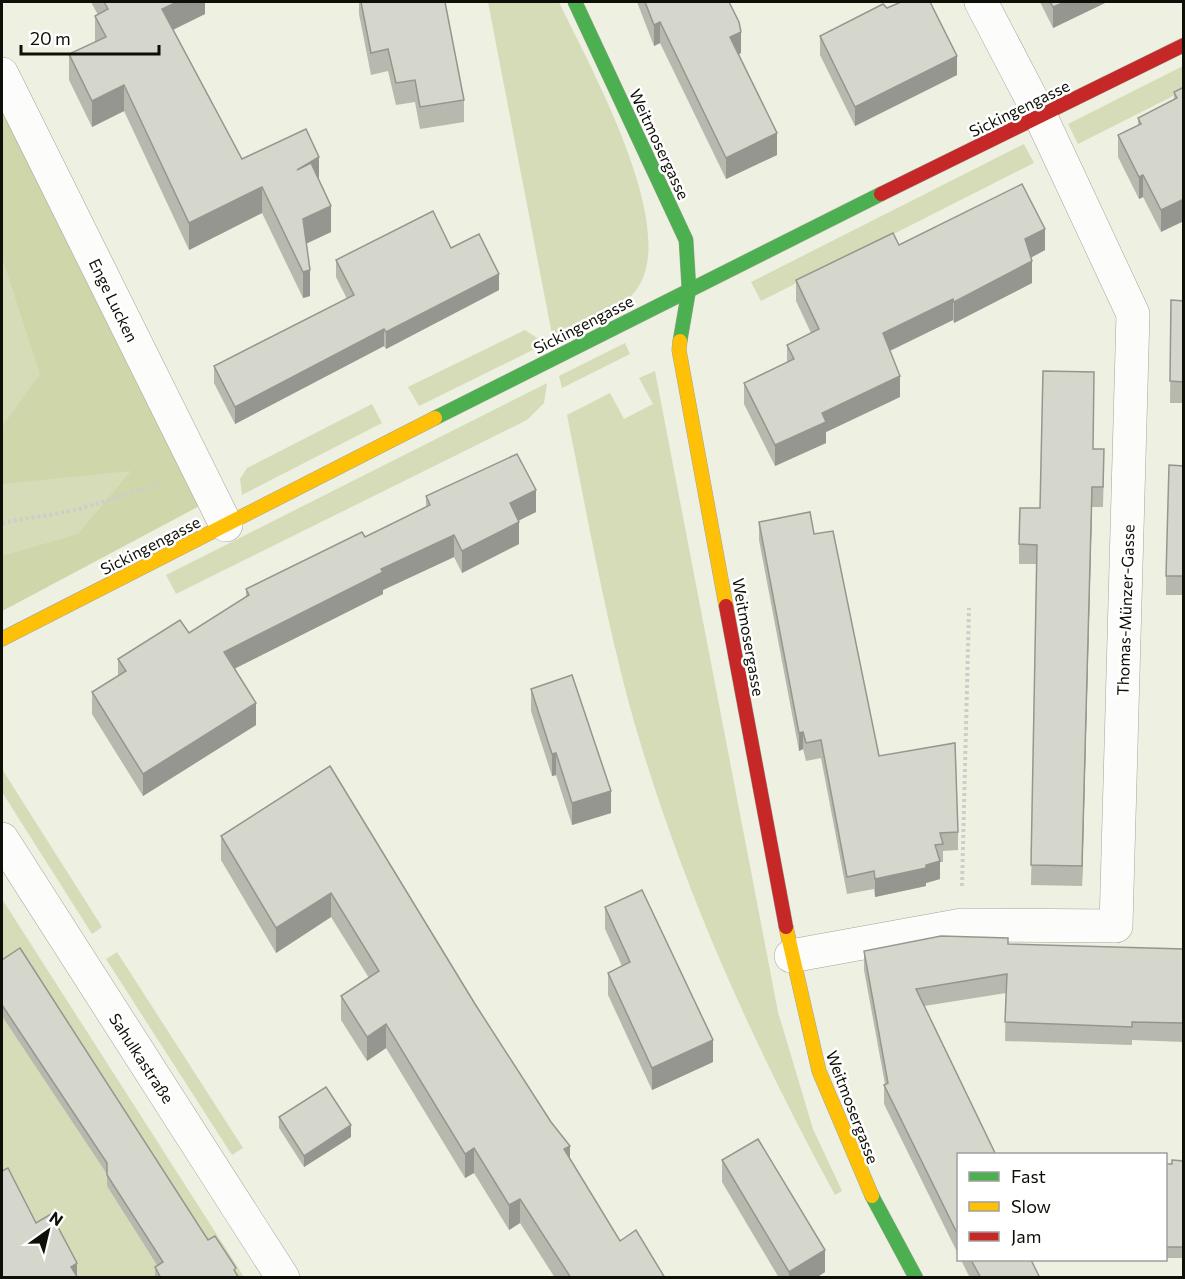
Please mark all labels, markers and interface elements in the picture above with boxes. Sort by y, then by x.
scale bar [21,18,159,56]
text: 20 m [30,27,71,49]
street label: Sickingengasse [966,75,1072,141]
street label: Weitmosergasse [626,86,694,202]
street label: Enge Lucken [86,255,142,345]
street label: Sickingengasse [530,291,636,357]
street label: Sickingengasse [97,512,203,578]
street label: Thomas-Münzer-Gasse [1113,524,1137,696]
street label: Weitmosergasse [729,576,769,698]
street label: Sahulkastraße [106,1009,178,1107]
street label: Weitmosergasse [823,1048,883,1166]
legend [957,1153,1167,1261]
text: Fast [1011,1165,1046,1187]
text: Slow [1011,1195,1051,1217]
north arrow [18,1201,78,1261]
text: N [46,1207,67,1229]
text: Jam [1011,1225,1041,1247]

